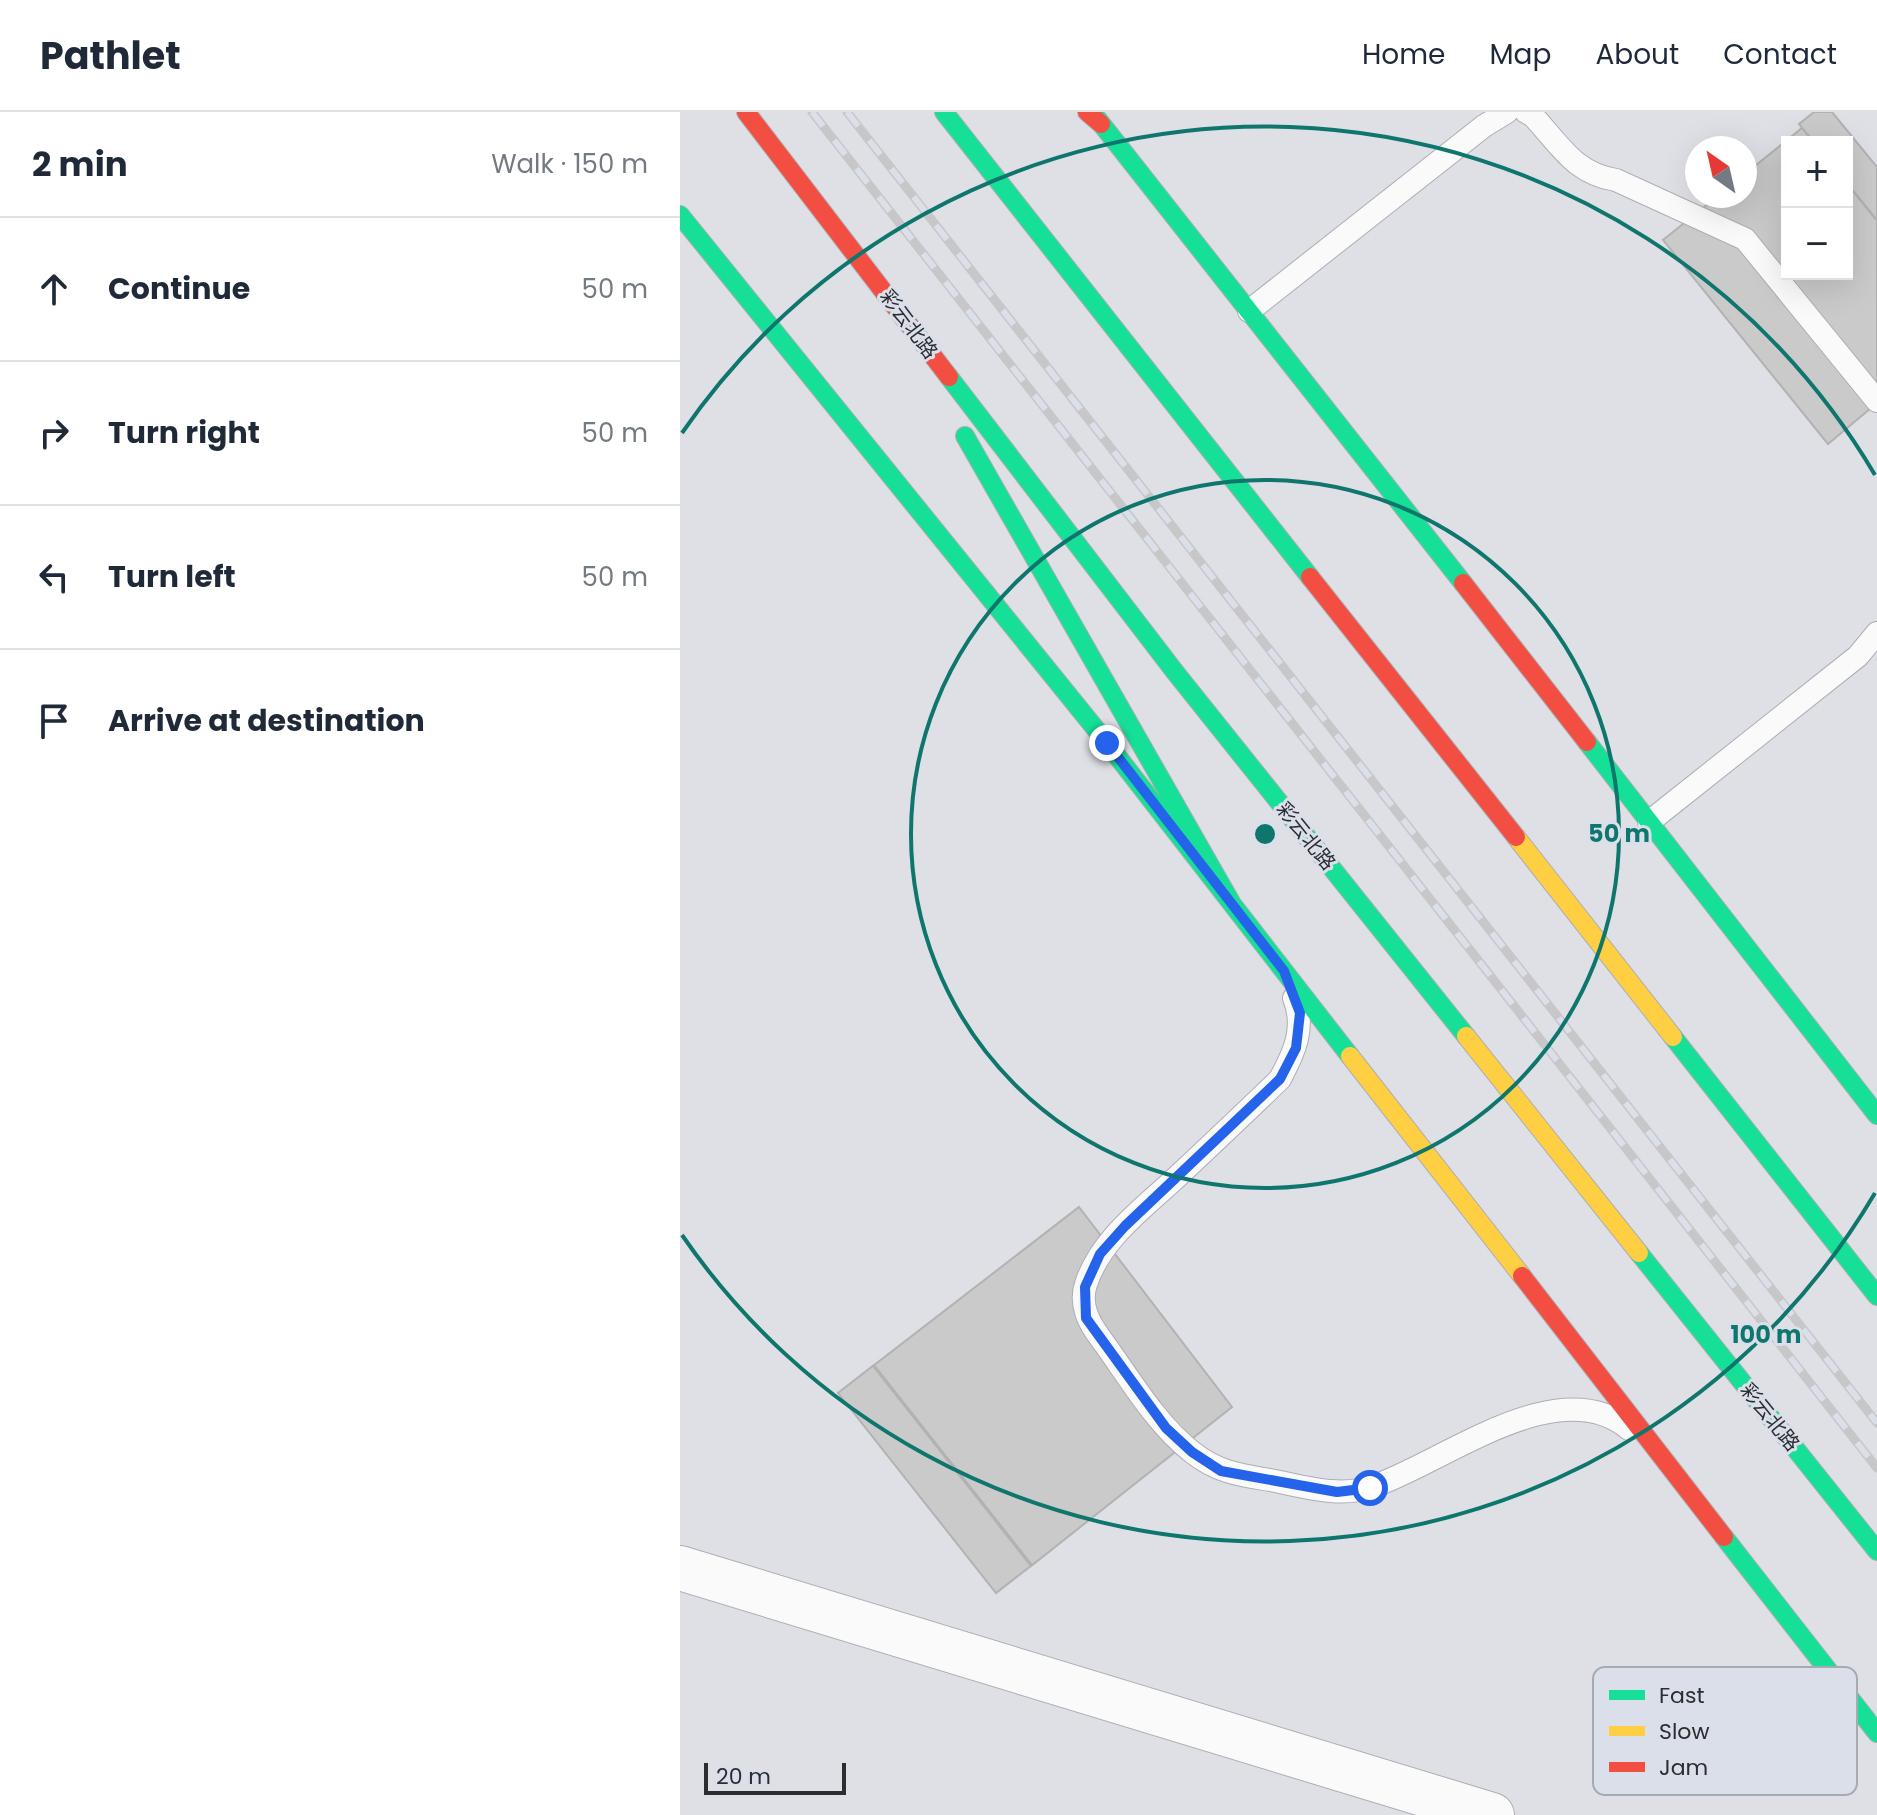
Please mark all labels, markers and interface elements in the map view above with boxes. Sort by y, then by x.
text: Pathlet [40,29,181,82]
text: Home [1362,35,1445,74]
text: Map [1489,35,1551,74]
text: About [1595,35,1679,74]
text: Contact [1723,35,1837,74]
north arrow [1685,136,1757,208]
map controls [1781,136,1853,280]
button: + [1781,136,1853,208]
text: 2 min [32,140,128,188]
text: Walk · 150 m [491,146,648,182]
button: − [1781,208,1853,280]
icon: ahead [32,267,76,311]
text: Continue [108,267,250,310]
text: 50 m [582,271,648,307]
street label: 彩云北路 [874,284,944,364]
icon: right [32,411,76,455]
text: Turn right [108,411,260,454]
text: 50 m [582,415,648,451]
icon: left [32,555,76,599]
text: Turn left [108,555,236,598]
text: 50 m [582,559,648,595]
icon: arrive [32,699,76,743]
text: Arrive at destination [108,699,425,742]
route end [1089,725,1125,761]
street label: 彩云北路 [1270,796,1342,876]
text: 50 m [1588,817,1650,850]
centre of rings [1251,820,1279,848]
text: 100 m [1731,1318,1801,1351]
street label: 彩云北路 [1734,1377,1806,1457]
route start [1352,1470,1388,1506]
legend [1593,1667,1857,1795]
text: Fast [1659,1680,1704,1711]
text: Slow [1659,1716,1709,1747]
text: Jam [1659,1752,1708,1783]
scale bar [704,1759,846,1795]
text: 20 m [716,1761,771,1792]

